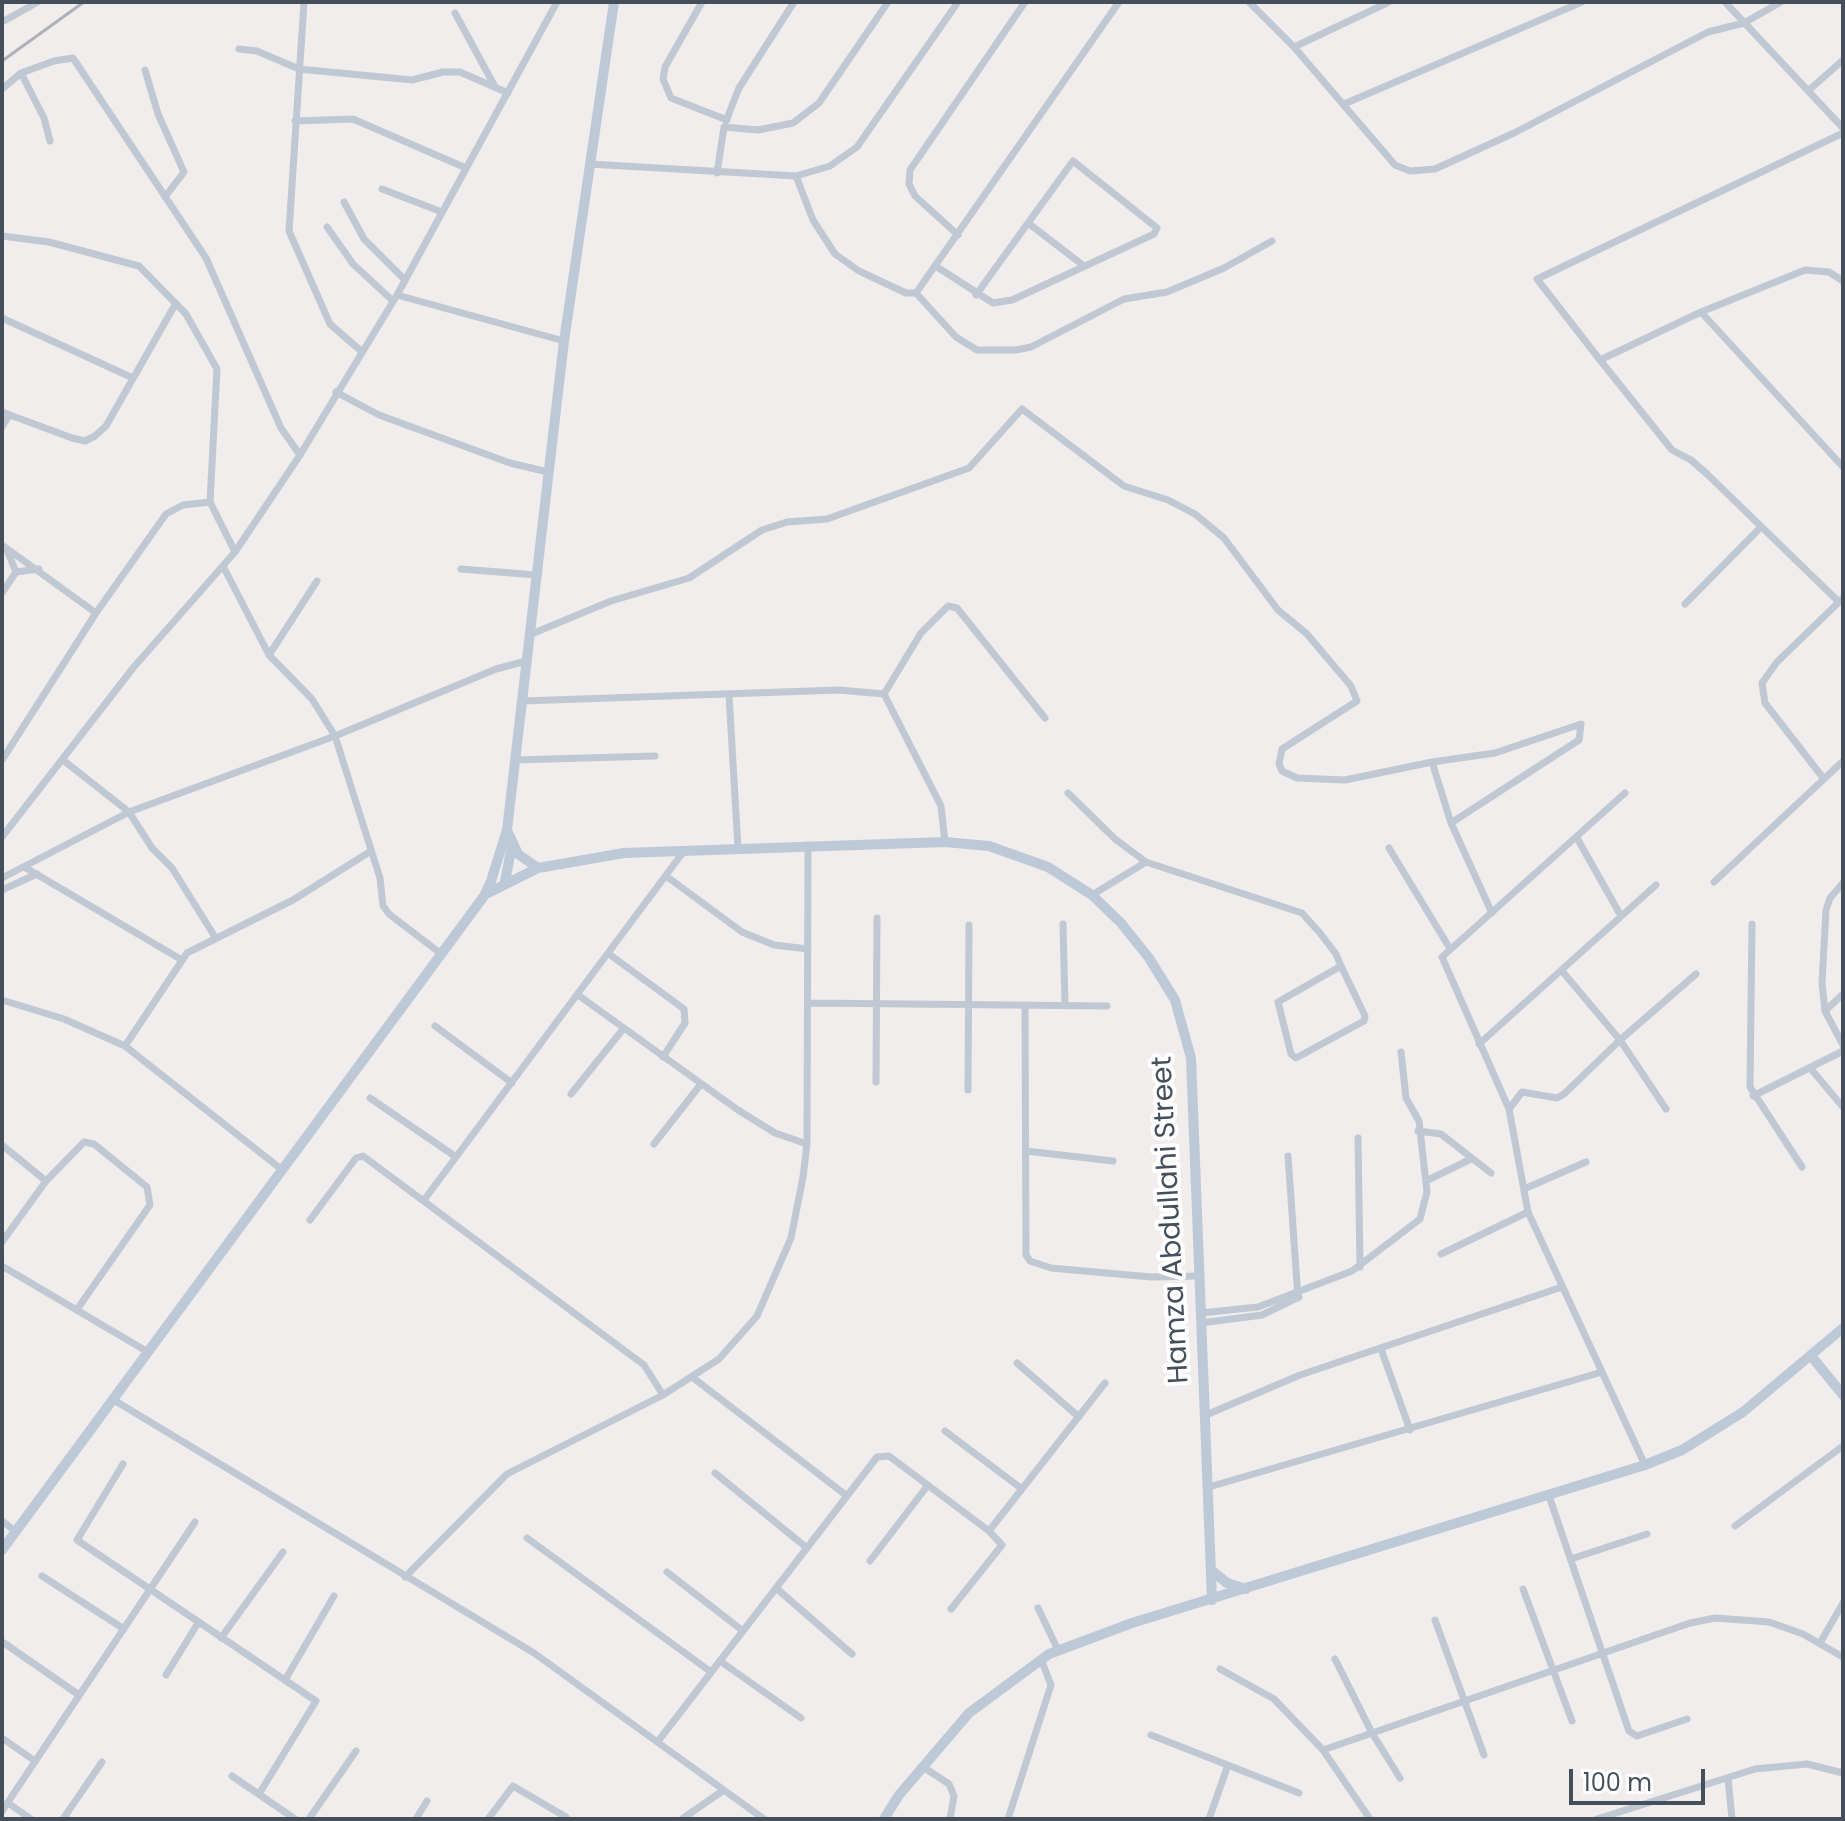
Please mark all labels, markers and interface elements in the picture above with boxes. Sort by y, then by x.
street label: Hamza Abdullahi Street [1147,1055,1197,1385]
scale bar [1573,1753,1709,1803]
text: 100 m [1583,1766,1652,1799]

